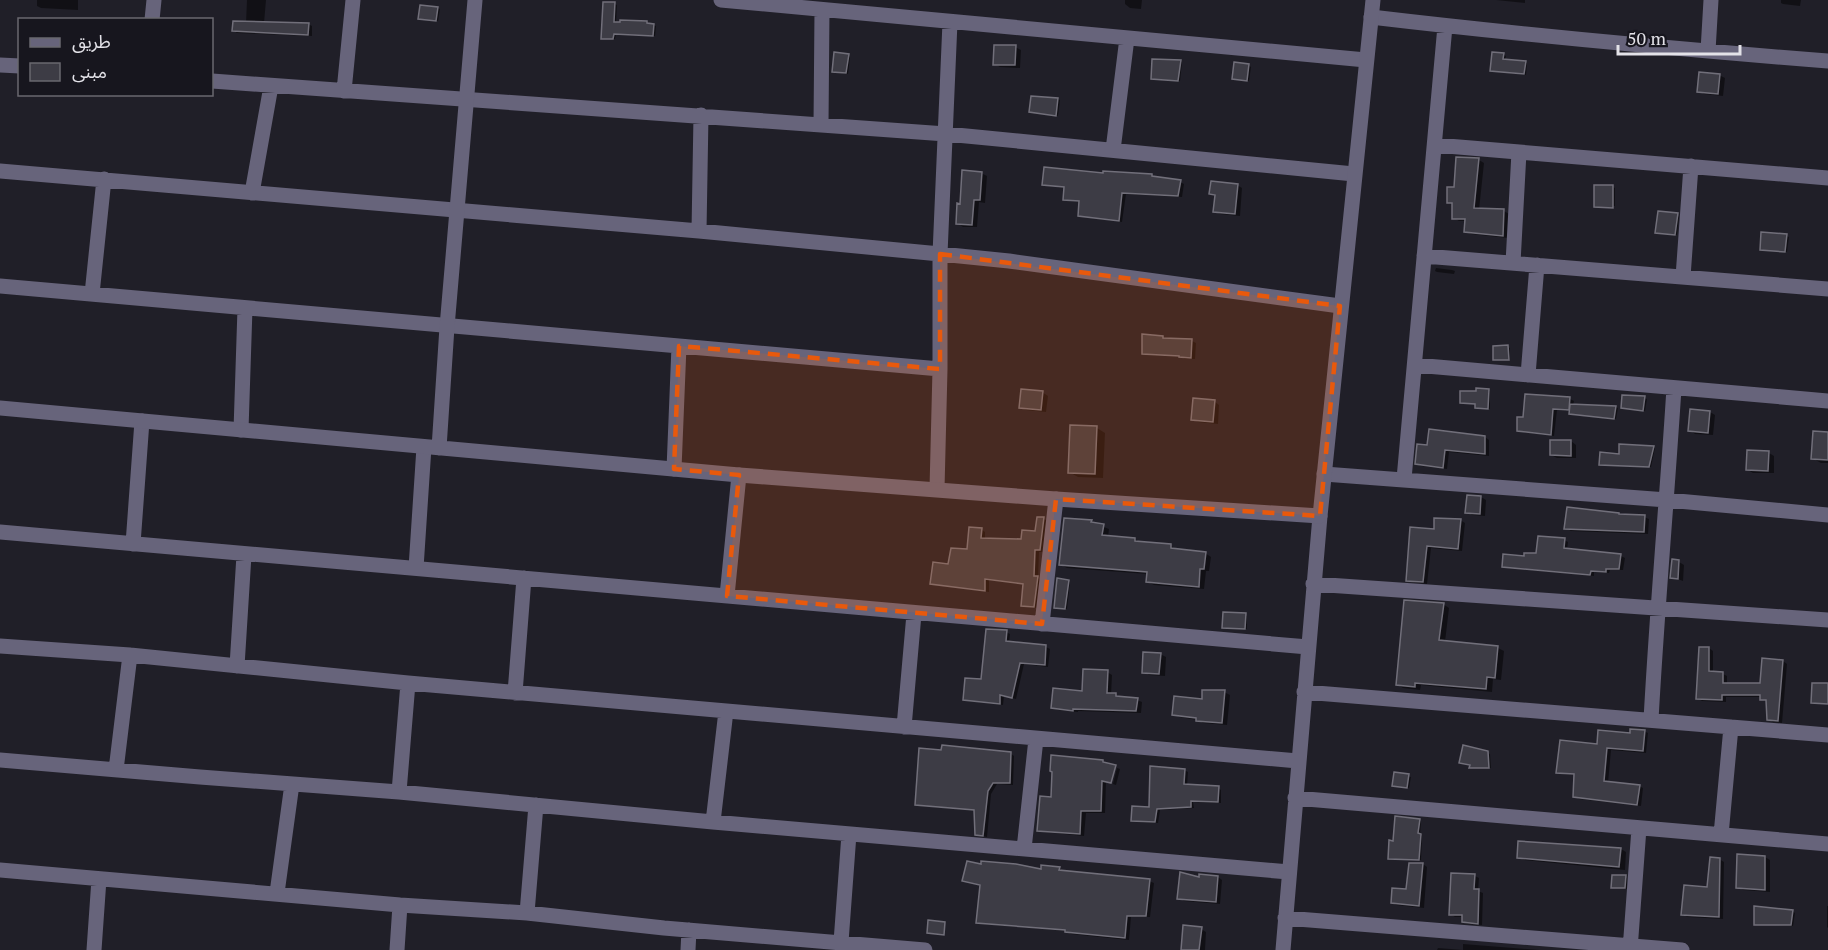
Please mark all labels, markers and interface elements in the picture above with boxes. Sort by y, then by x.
legend [18,18,213,96]
scale bar [1618,18,1740,56]
text: 50 m [1627,26,1667,50]
text: طريق [72,29,111,53]
text: مبنى [72,59,107,83]

